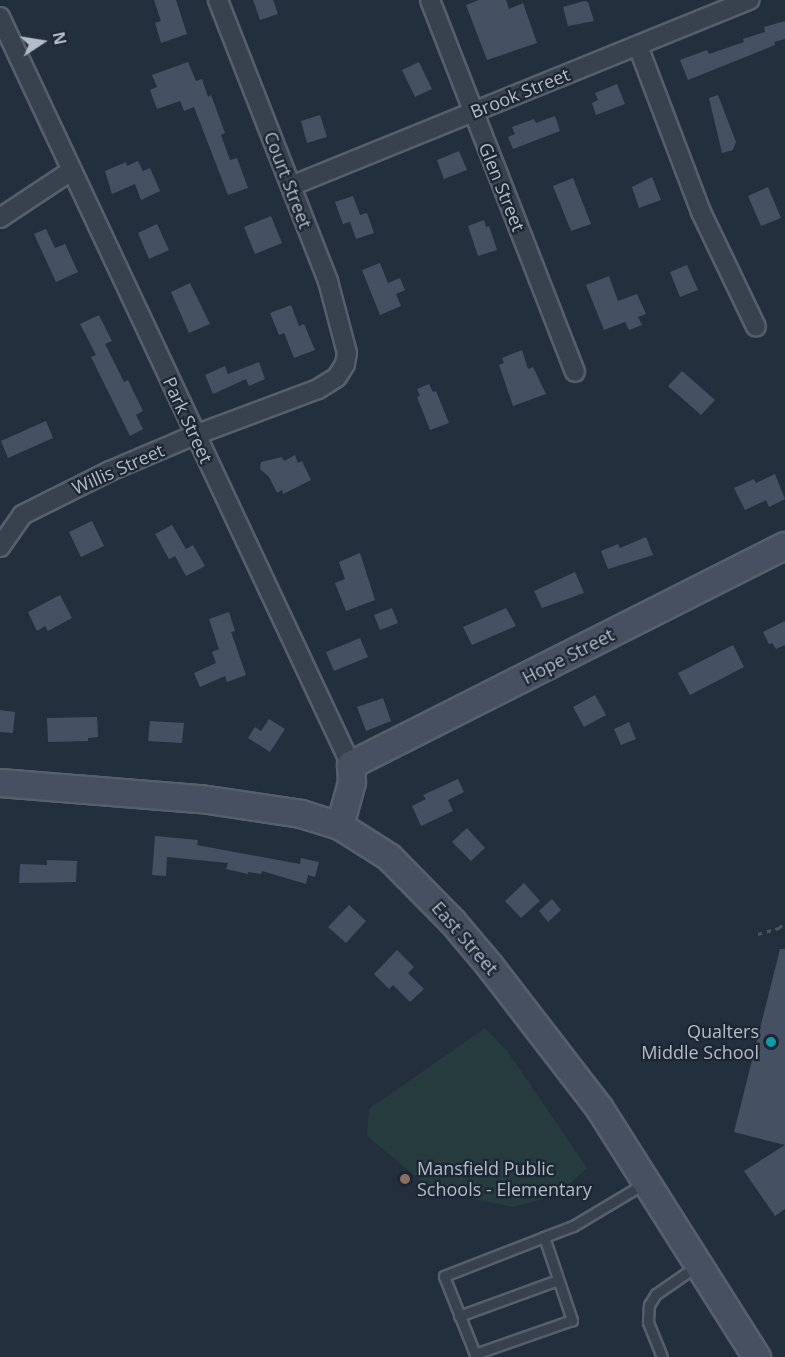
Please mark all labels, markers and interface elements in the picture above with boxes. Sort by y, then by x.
north arrow [12,12,72,72]
text: N [47,30,72,47]
street label: Brook Street [467,63,573,123]
street label: Court Street [260,129,316,231]
street label: Glen Street [474,140,530,234]
street label: Park Street [159,373,217,467]
street label: Willis Street [69,439,167,499]
street label: Hope Street [518,624,618,688]
street label: East Street [427,897,503,979]
place label: Qualters Middle School [641,1021,759,1064]
marker: Qualters Middle School [764,1035,778,1049]
place label: Mansfield Public Schools - Elementary [417,1158,592,1200]
marker: Mansfield Public Schools - Elementary [398,1172,412,1186]

